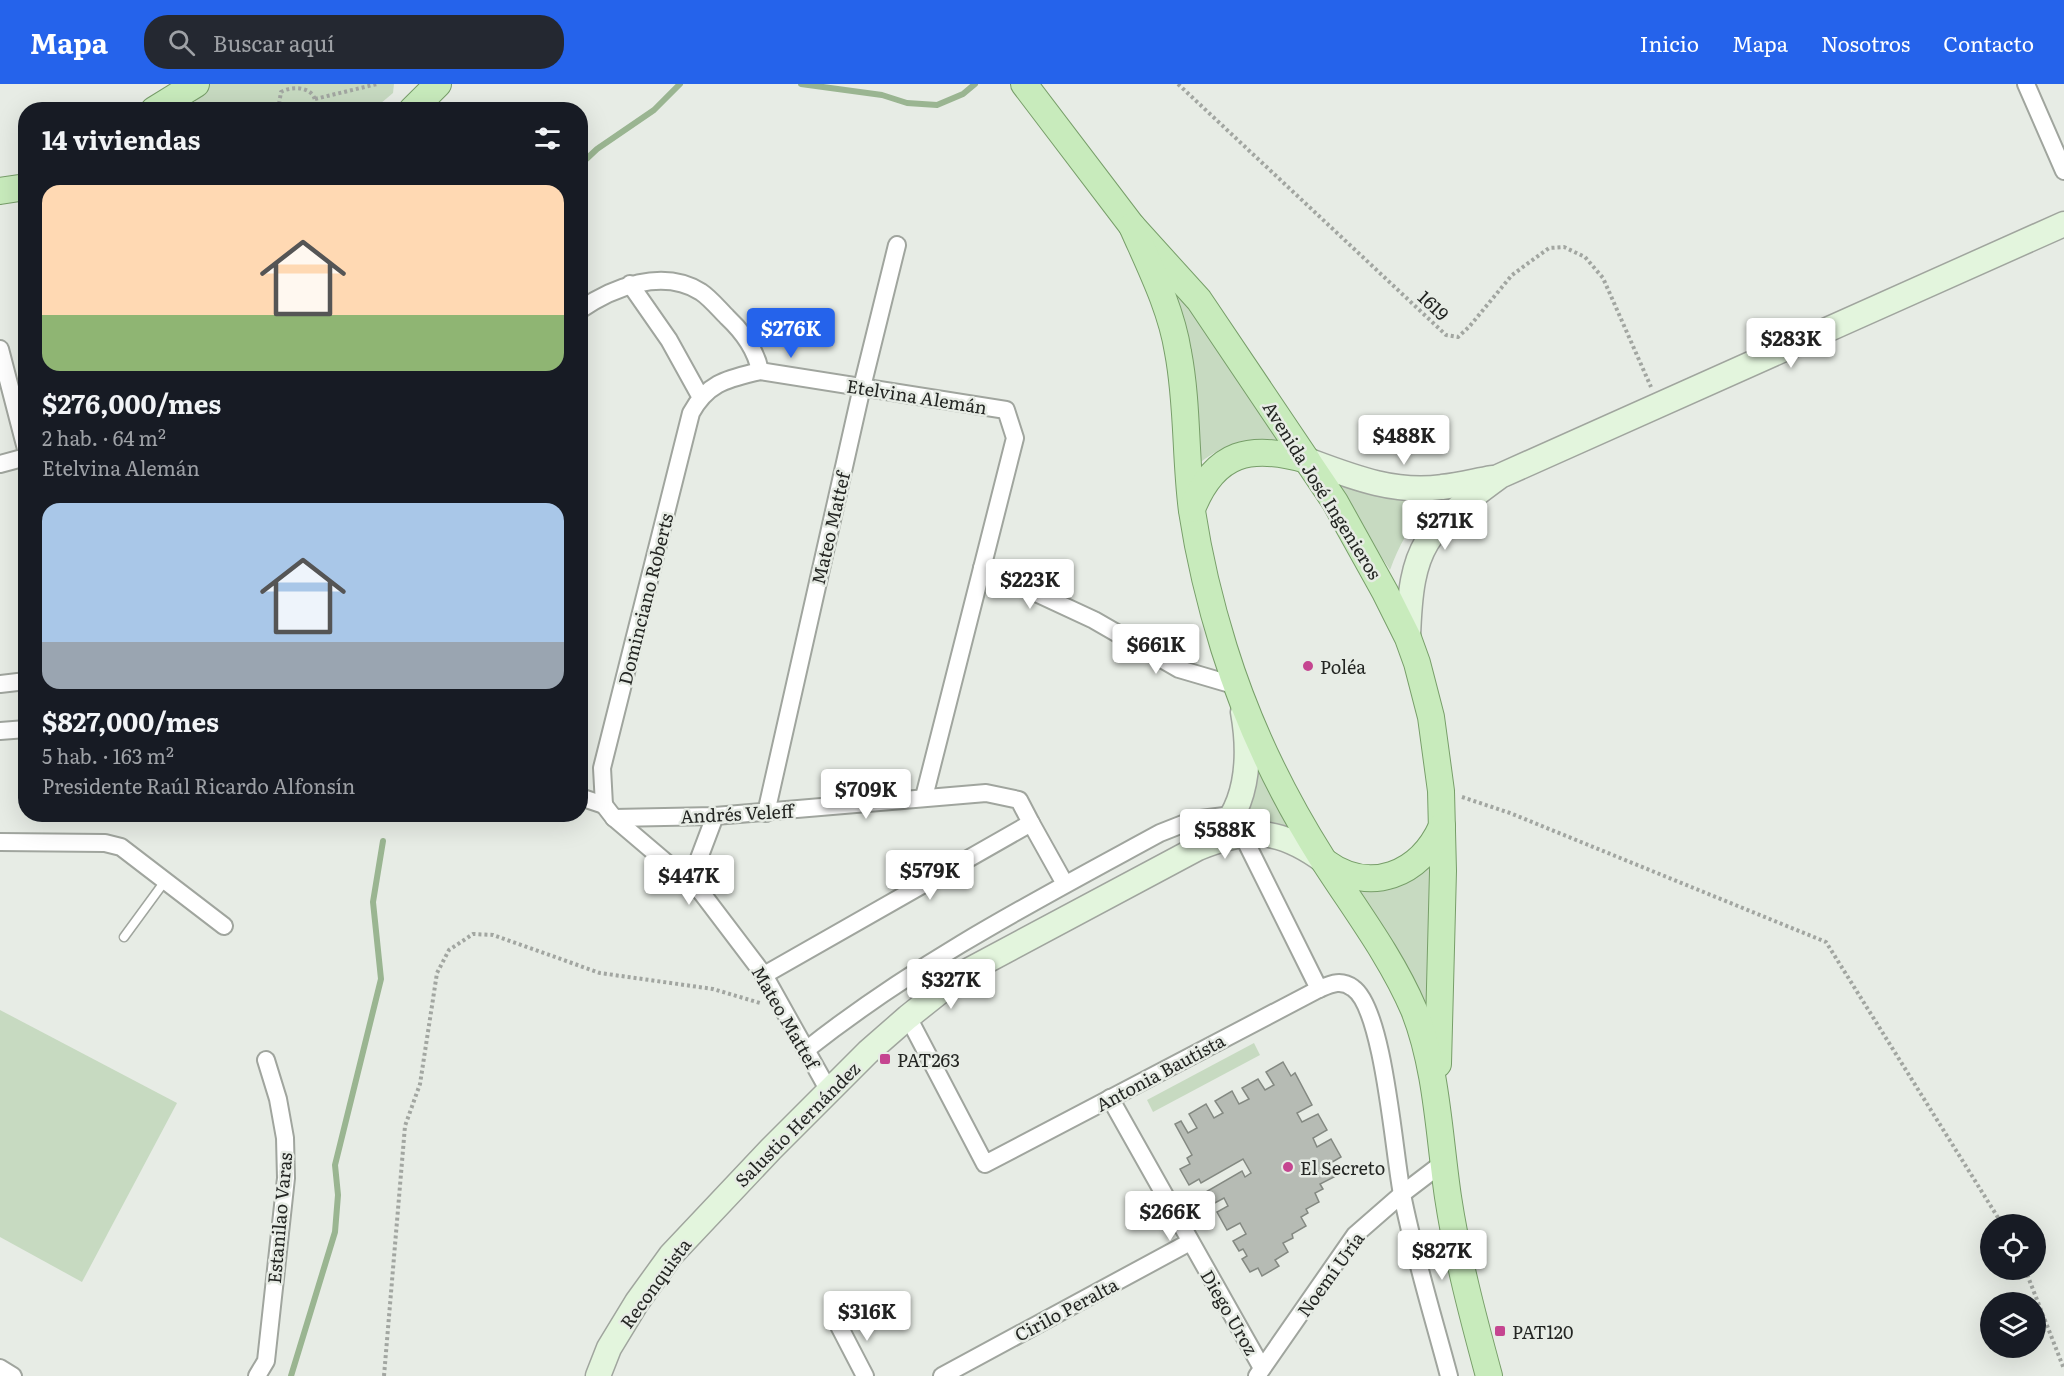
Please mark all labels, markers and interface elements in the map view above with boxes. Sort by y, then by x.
search box [144,15,564,69]
text: Mapa [30,21,108,63]
icon: search [165,26,198,59]
text: Buscar aquí [213,26,335,59]
text: Inicio [1640,27,1699,58]
text: Mapa [1732,27,1788,58]
text: Nosotros [1821,27,1910,58]
text: Contacto [1943,27,2034,58]
text: 14 viviendas [42,119,201,158]
icon: filters [531,122,564,155]
icon: home [249,224,357,332]
street label: 1619 [1412,284,1456,326]
pin: $276K [749,308,833,359]
text: $276K [761,312,821,342]
pin: $283K [1749,318,1833,369]
text: $283K [1760,322,1822,352]
street label: Etelvina Alemán [845,372,989,420]
text: $276,000/mes [42,383,221,422]
street label: Avenida José Ingenieros [1257,396,1389,584]
pin: $488K [1362,415,1446,466]
text: $488K [1372,419,1436,449]
text: 2 hab. · 64 m² [42,422,166,452]
text: Etelvina Alemán [42,452,200,482]
street label: Mateo Mattef [804,467,857,587]
pin: $271K [1403,500,1487,551]
text: $271K [1416,504,1474,534]
street label: Dominciano Roberts [611,510,679,688]
icon: home [249,542,357,650]
pin: $223K [988,559,1072,610]
text: $223K [1000,563,1060,593]
pin: $661K [1114,624,1198,675]
text: $661K [1126,628,1186,658]
place label: Poléa [1320,653,1366,680]
marker: Poléa [1301,659,1315,673]
text: $827,000/mes [42,701,219,740]
text: 5 hab. · 163 m² [42,740,174,770]
pin: $709K [824,769,908,820]
text: Presidente Raúl Ricardo Alfonsín [42,770,355,800]
text: $709K [835,773,897,803]
street label: Andrés Veleff [680,796,796,829]
pin: $588K [1183,809,1267,860]
text: $588K [1194,813,1256,843]
pin: $579K [888,850,972,901]
text: $579K [900,854,960,884]
pin: $447K [647,855,731,906]
text: $447K [658,859,720,889]
pin: $327K [909,959,993,1010]
street label: Mateo Mattef [746,960,827,1075]
text: $327K [921,963,981,993]
street label: Antonia Bautista [1091,1026,1230,1117]
place label: PAT263 [897,1046,960,1073]
marker: PAT263 [878,1052,892,1066]
street label: Salustio Hernández [728,1055,866,1193]
street label: Estanilao Varas [260,1151,298,1285]
place label: El Secreto [1300,1154,1385,1181]
marker: El Secreto [1281,1160,1295,1174]
pin: $266K [1128,1191,1212,1242]
text: $266K [1139,1195,1201,1225]
map controls [1980,1214,2046,1358]
button: locate [1980,1214,2046,1280]
street label: Noemí Uría [1290,1226,1370,1322]
pin: $827K [1400,1230,1484,1281]
street label: Reconquista [613,1232,697,1334]
text: $827K [1412,1234,1472,1264]
street label: Diego Uroz [1195,1264,1265,1360]
street label: Cirilo Peralta [1009,1270,1123,1348]
pin: $316K [825,1291,909,1342]
button: layers [1980,1292,2046,1358]
text: $316K [838,1295,896,1325]
place label: PAT120 [1512,1318,1573,1345]
marker: PAT120 [1493,1324,1507,1338]

